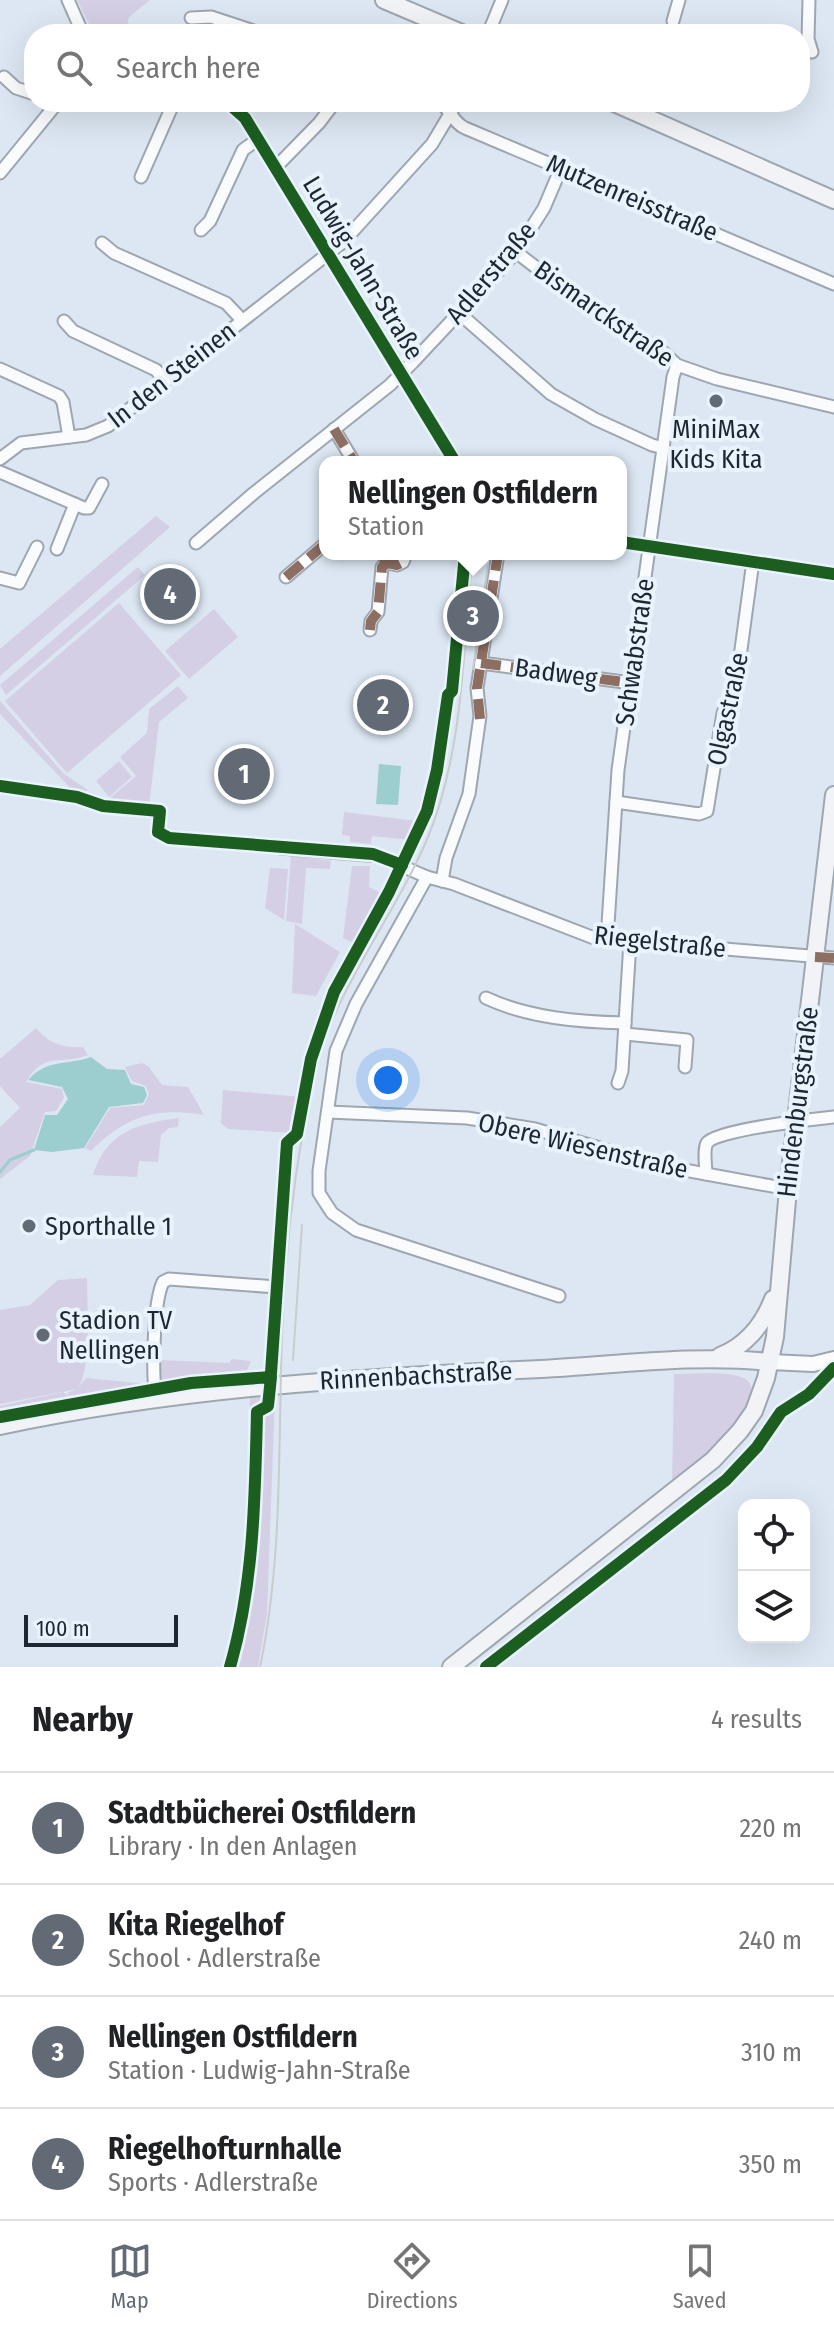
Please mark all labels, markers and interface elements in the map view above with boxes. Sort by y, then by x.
search box [24,24,810,112]
icon: search [52,46,96,90]
text: Search here [116,50,261,86]
street label: Mutzenreisstraße [542,148,722,248]
street label: Ludwig-Jahn-Straße [296,171,430,365]
street label: Adlerstraße [440,216,542,330]
street label: Bismarckstraße [528,254,680,374]
street label: In den Steinen [102,315,242,435]
marker: MiniMax Kids Kita [707,392,725,410]
place label: MiniMax Kids Kita [670,414,762,475]
popup [319,456,627,560]
text: Nellingen Ostfildern [348,475,598,511]
text: Station [348,511,424,542]
pin: 4 [144,564,196,624]
street label: Schwabstraße [609,576,661,728]
pin: 3 [447,586,499,646]
street label: Olgastraße [701,650,755,768]
street label: Badweg [513,652,600,694]
pin: 2 [357,675,409,735]
pin: 1 [218,744,270,804]
street label: Riegelstraße [593,920,727,964]
street label: Hindenburgstraße [771,1005,825,1199]
your location [368,1060,408,1100]
street label: Obere Wiesenstraße [475,1107,691,1185]
place label: Sporthalle 1 [45,1211,172,1242]
marker: Sporthalle 1 [20,1217,38,1235]
place label: Stadion TV Nellingen [59,1305,173,1366]
marker: Stadion TV Nellingen [34,1326,52,1344]
street label: Rinnenbachstraße [319,1355,513,1397]
map controls [738,1499,810,1643]
button: locate [738,1499,810,1571]
button: layers [738,1571,810,1643]
scale bar [24,1611,178,1647]
text: 100 m [36,1615,90,1642]
text: Nearby [32,1699,133,1740]
text: 4 results [711,1704,802,1735]
text: Stadtbücherei Ostfildern [108,1795,416,1831]
text: 1 [53,1813,64,1844]
text: 220 m [739,1813,802,1844]
text: Library · In den Anlagen [108,1831,357,1862]
text: Kita Riegelhof [108,1907,284,1943]
text: 2 [52,1925,64,1956]
text: 240 m [739,1925,802,1956]
text: School · Adlerstraße [108,1943,321,1974]
text: Nellingen Ostfildern [108,2019,358,2055]
text: 3 [52,2037,64,2068]
text: 310 m [741,2037,802,2068]
text: Station · Ludwig-Jahn-Straße [108,2055,411,2086]
text: Riegelhofturnhalle [108,2131,342,2167]
text: 4 [51,2149,65,2180]
text: 350 m [739,2149,802,2180]
text: Sports · Adlerstraße [108,2167,318,2198]
tab: Map [108,2239,152,2314]
tab: Directions [367,2239,458,2314]
tab: Saved [673,2239,726,2314]

